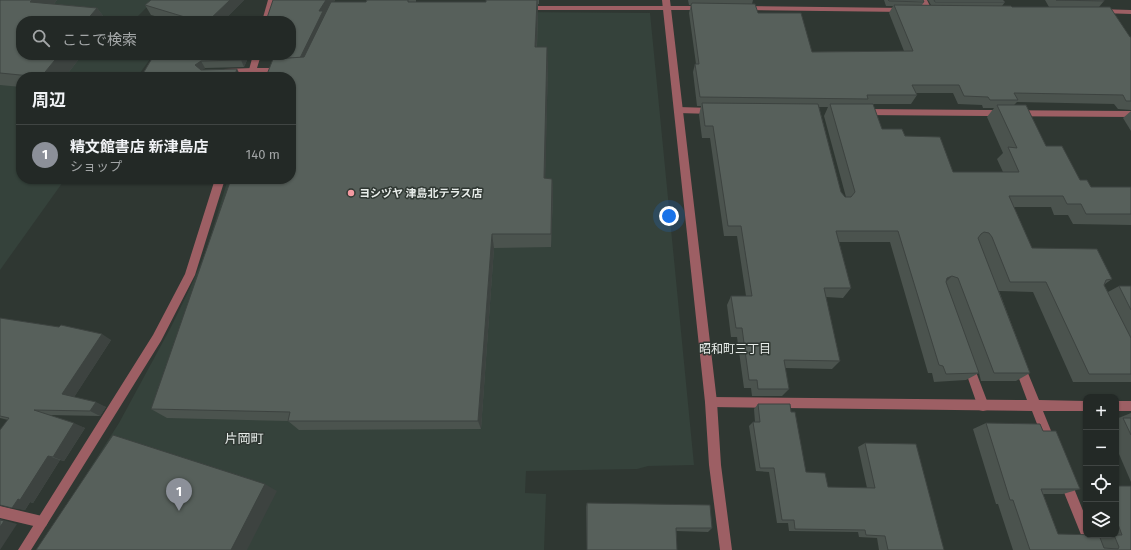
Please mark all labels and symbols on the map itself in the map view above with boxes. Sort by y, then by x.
place label: ヨシヅヤ 津島北テラス店 [359,187,482,200]
marker: ヨシヅヤ 津島北テラス店 [346,188,356,198]
your location [659,206,679,226]
district label: 昭和町三丁目 [699,342,771,356]
district label: 片岡町 [224,431,264,446]
pin: 1 [166,478,192,511]

